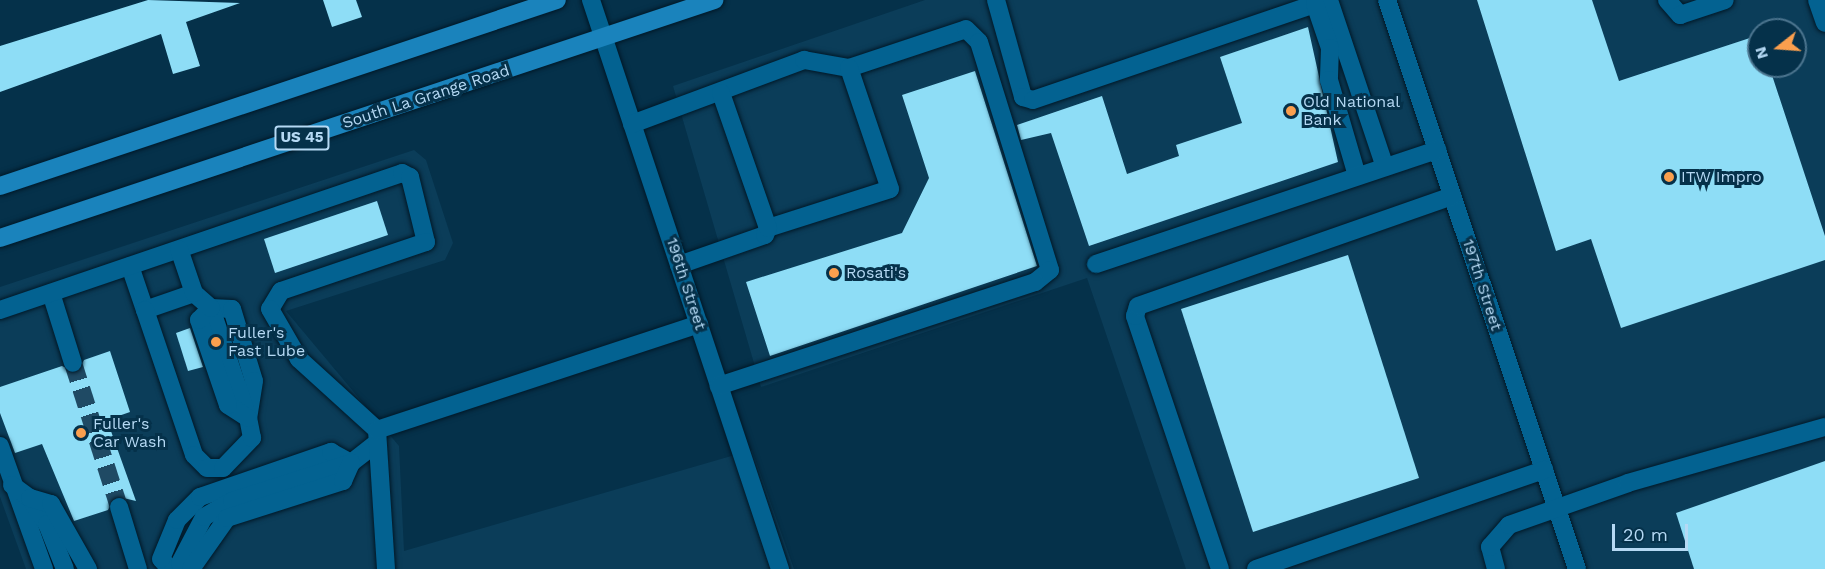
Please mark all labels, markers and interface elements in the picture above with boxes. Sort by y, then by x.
north arrow [1747,18,1807,78]
text: N [1750,44,1772,61]
street label: South La Grange Road [340,61,512,133]
place label: Old National Bank [1303,92,1400,130]
marker: Old National Bank [1284,104,1298,118]
road number: US 45 [274,126,330,150]
place label: ITW Impro [1681,167,1762,187]
marker: ITW Impro [1662,170,1676,184]
street label: 196th Street [662,235,710,333]
street label: 197th Street [1458,237,1506,333]
place label: Rosati's [846,263,906,283]
marker: Rosati's [827,266,841,280]
place label: Fuller's Fast Lube [228,323,305,361]
marker: Fuller's Fast Lube [209,335,223,349]
place label: Fuller's Car Wash [93,414,167,452]
marker: Fuller's Car Wash [74,426,88,440]
scale bar [1615,512,1692,550]
text: 20 m [1623,524,1668,545]

